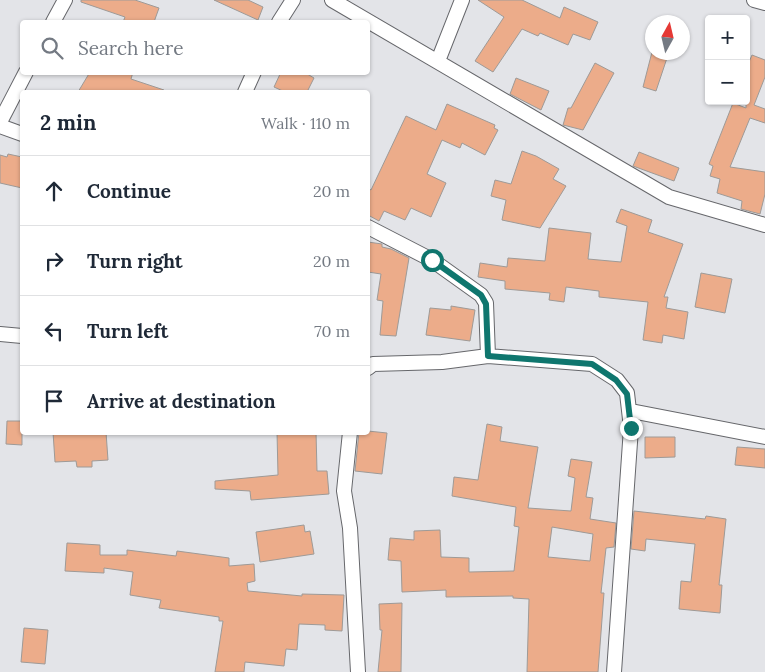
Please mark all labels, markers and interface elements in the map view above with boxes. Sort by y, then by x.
north arrow [645,15,690,60]
map controls [705,15,750,105]
button: + [705,15,750,60]
search box [20,20,370,75]
icon: search [38,34,66,62]
text: Search here [78,36,184,60]
button: − [705,60,750,105]
text: 2 min [40,109,96,136]
text: Walk · 110 m [261,113,350,133]
icon: ahead [40,177,68,205]
text: Continue [87,179,171,203]
text: 20 m [313,181,350,201]
icon: right [40,247,68,275]
text: Turn right [87,249,183,273]
route start [421,249,444,272]
text: 20 m [313,251,350,271]
icon: left [40,317,68,345]
text: Turn left [87,319,168,343]
text: 70 m [314,321,350,341]
icon: arrive [40,387,68,415]
text: Arrive at destination [87,389,276,413]
route end [620,417,643,440]

